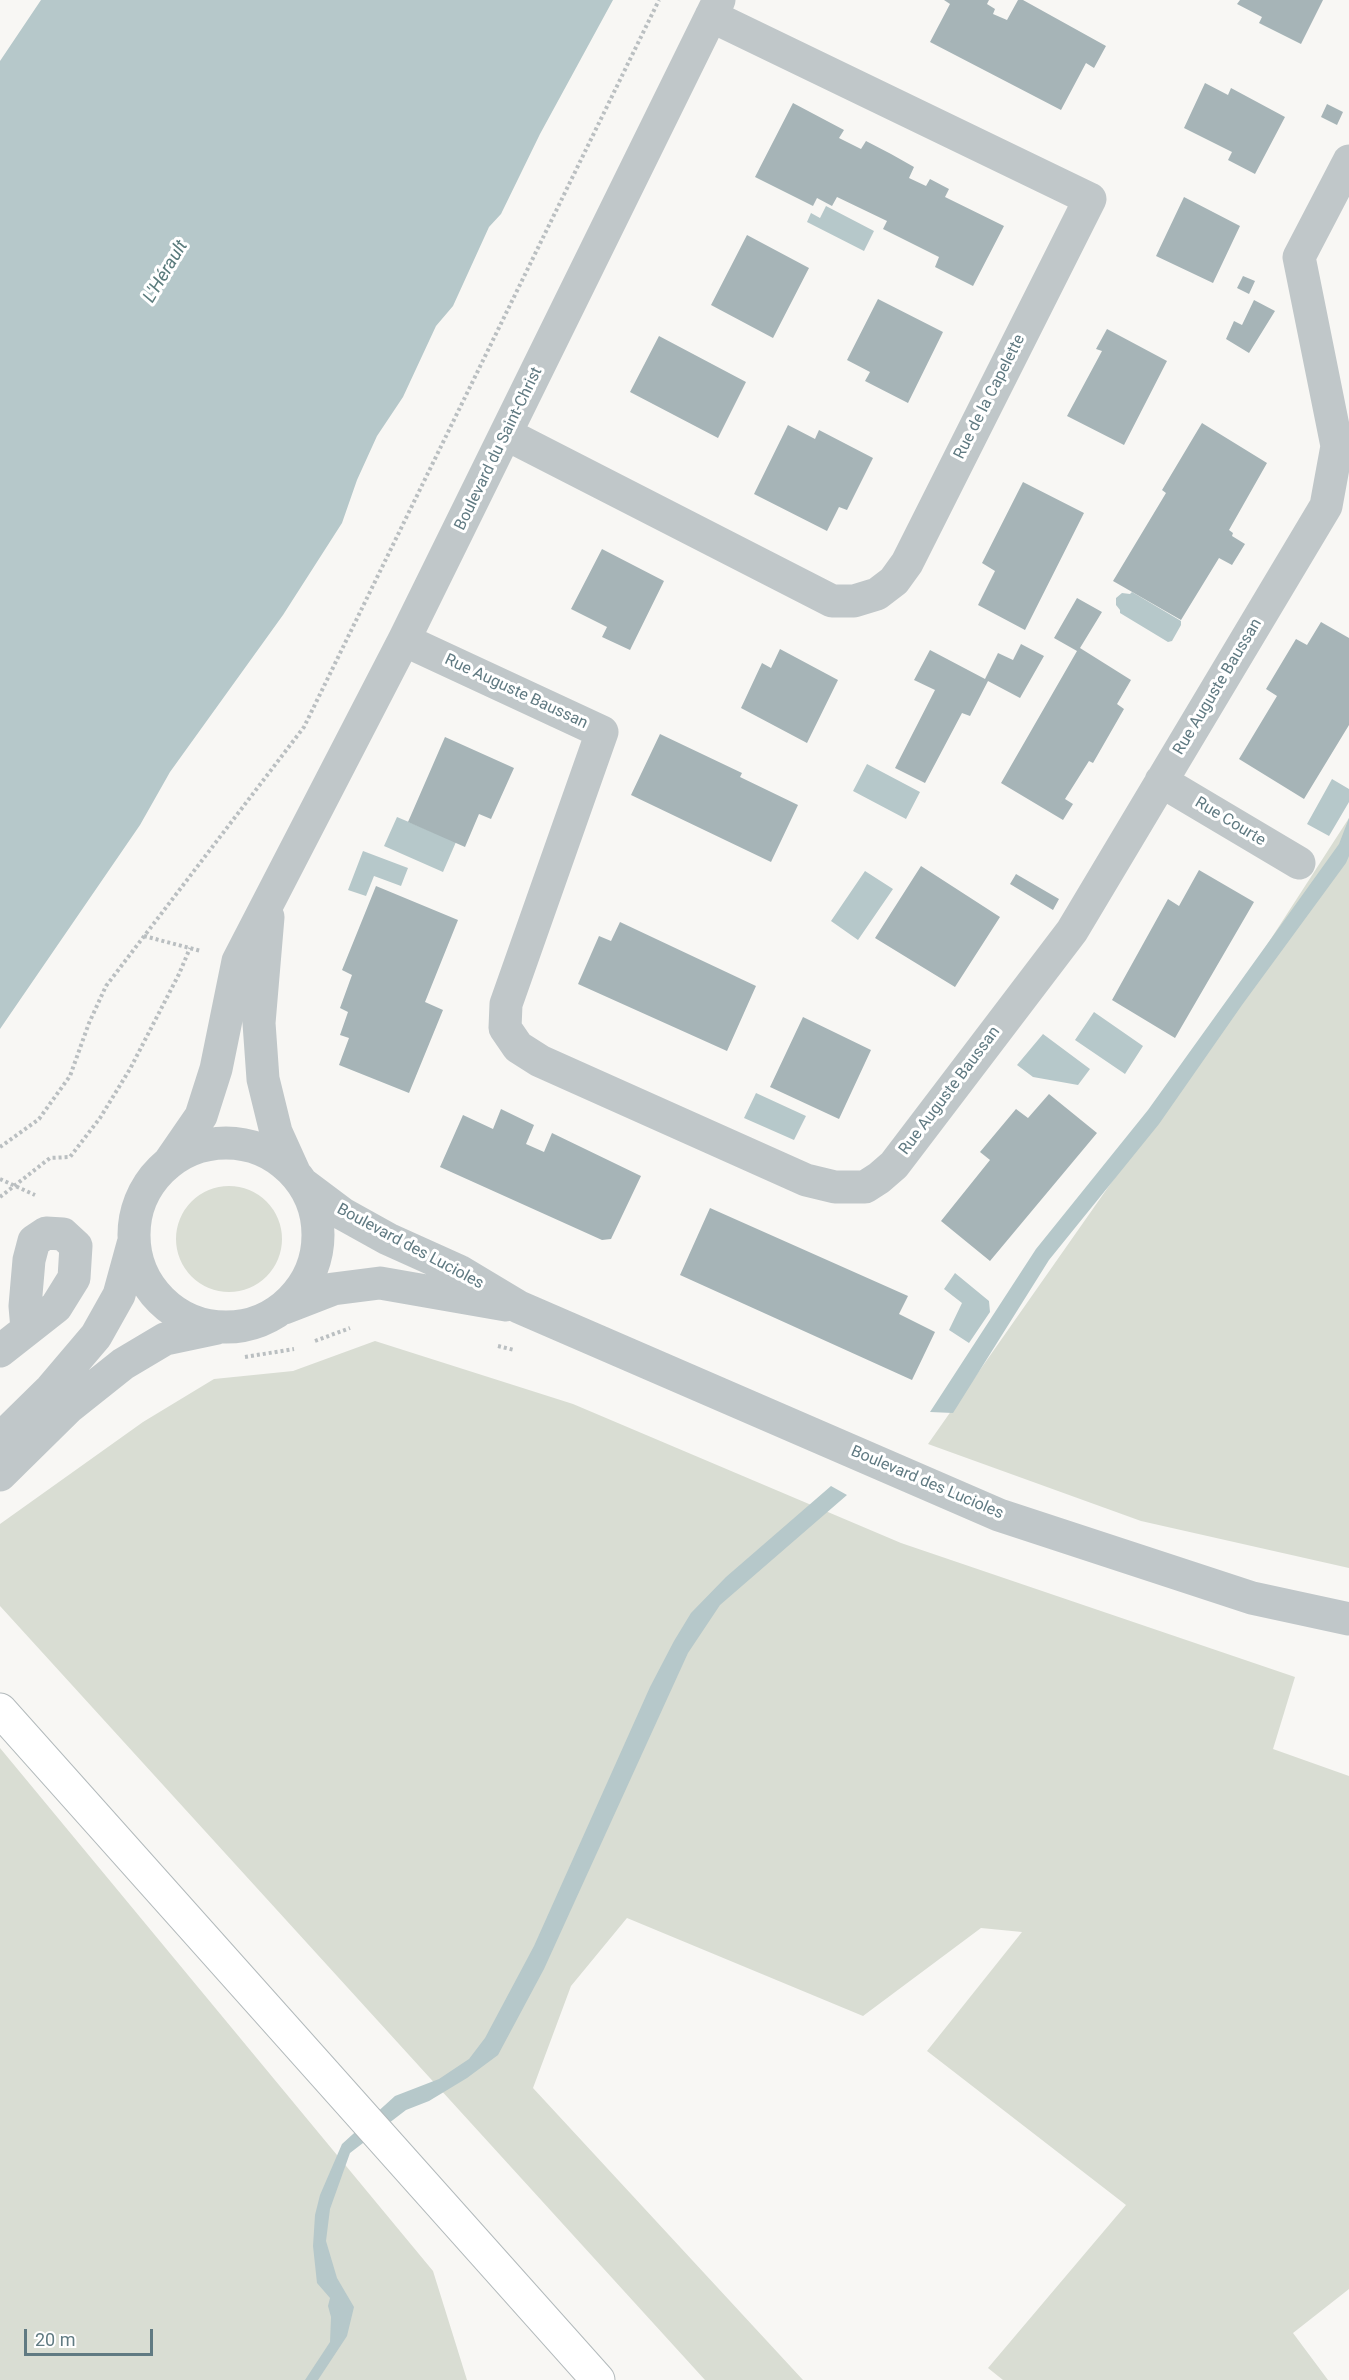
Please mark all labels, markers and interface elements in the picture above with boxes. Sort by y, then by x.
water label: L'Hérault [139,237,193,307]
street label: Rue de la Capelette [950,332,1030,462]
street label: Boulevard du Saint-Christ [451,364,547,534]
street label: Rue Auguste Baussan [1170,615,1266,759]
street label: Rue Auguste Baussan [441,650,591,734]
street label: Rue Courte [1191,793,1269,851]
street label: Rue Auguste Baussan [896,1023,1004,1159]
street label: Boulevard des Lucioles [333,1200,487,1294]
street label: Boulevard des Lucioles [848,1442,1006,1524]
scale bar [27,2317,156,2355]
text: 20 m [35,2329,75,2350]

